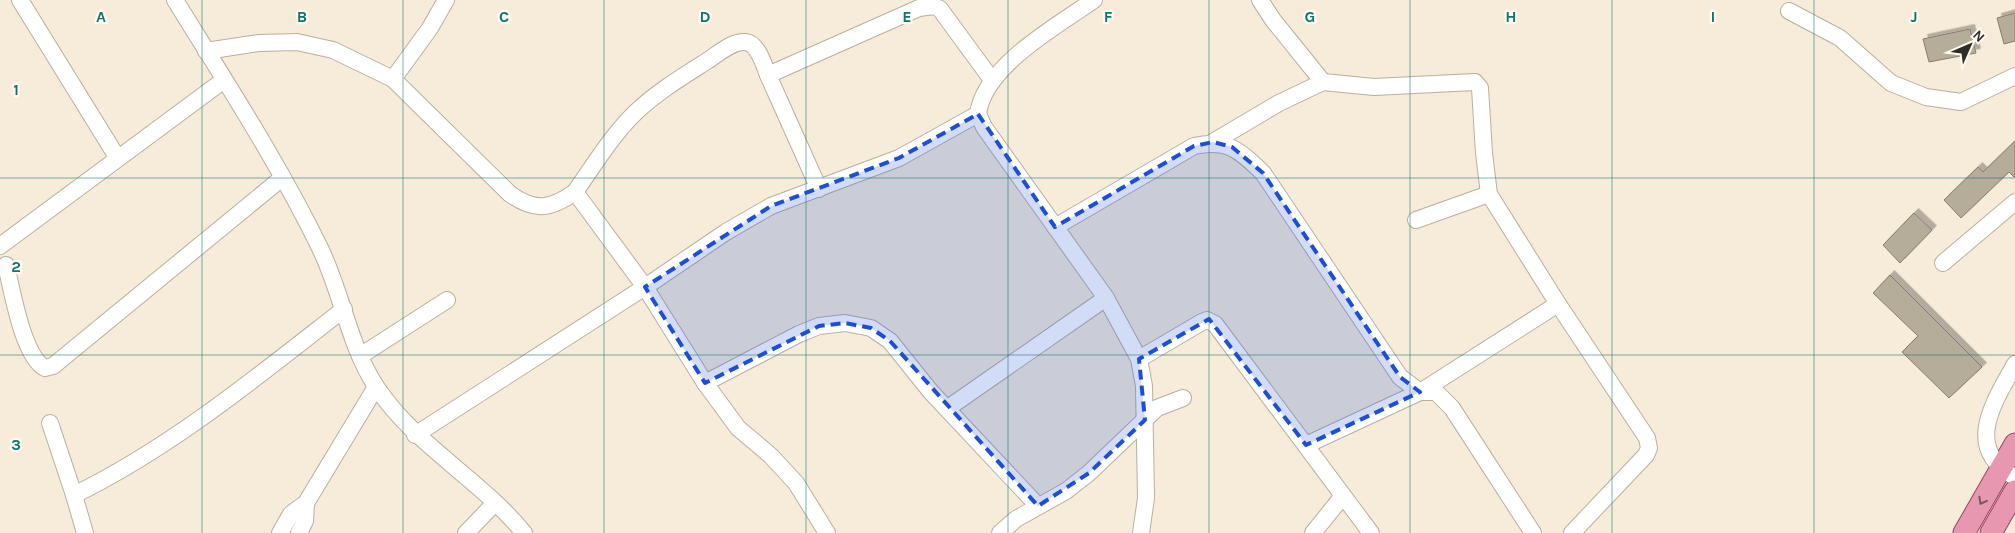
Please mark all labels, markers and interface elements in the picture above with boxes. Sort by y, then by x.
text: A [96,7,106,26]
text: B [297,7,307,26]
text: C [499,7,509,26]
text: D [700,7,711,26]
text: E [902,7,912,26]
text: F [1104,7,1113,26]
text: G [1305,7,1315,26]
text: H [1505,7,1517,26]
text: I [1711,7,1715,26]
text: J [1910,7,1918,26]
north arrow [1945,20,1995,70]
text: N [1969,27,1988,46]
text: 1 [13,80,19,99]
text: 2 [11,257,21,276]
text: 3 [11,435,21,454]
one-way arrow [1978,496,1988,505]

